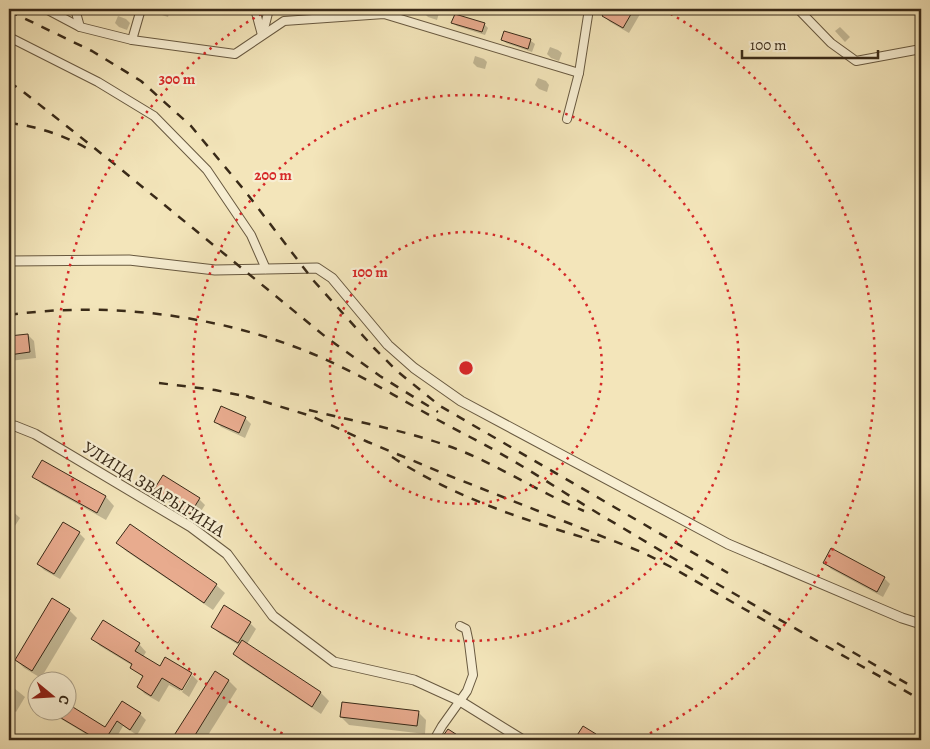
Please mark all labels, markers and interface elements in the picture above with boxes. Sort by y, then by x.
scale bar [742,28,879,60]
text: 100 m [750,35,787,55]
text: 300 m [159,69,196,89]
text: 200 m [254,165,292,185]
text: 100 m [352,262,388,282]
centre of rings [457,359,475,377]
street label: УЛИЦА ЗВАРЫГИНА [78,435,230,543]
north arrow [28,672,78,722]
text: С [53,693,74,707]

